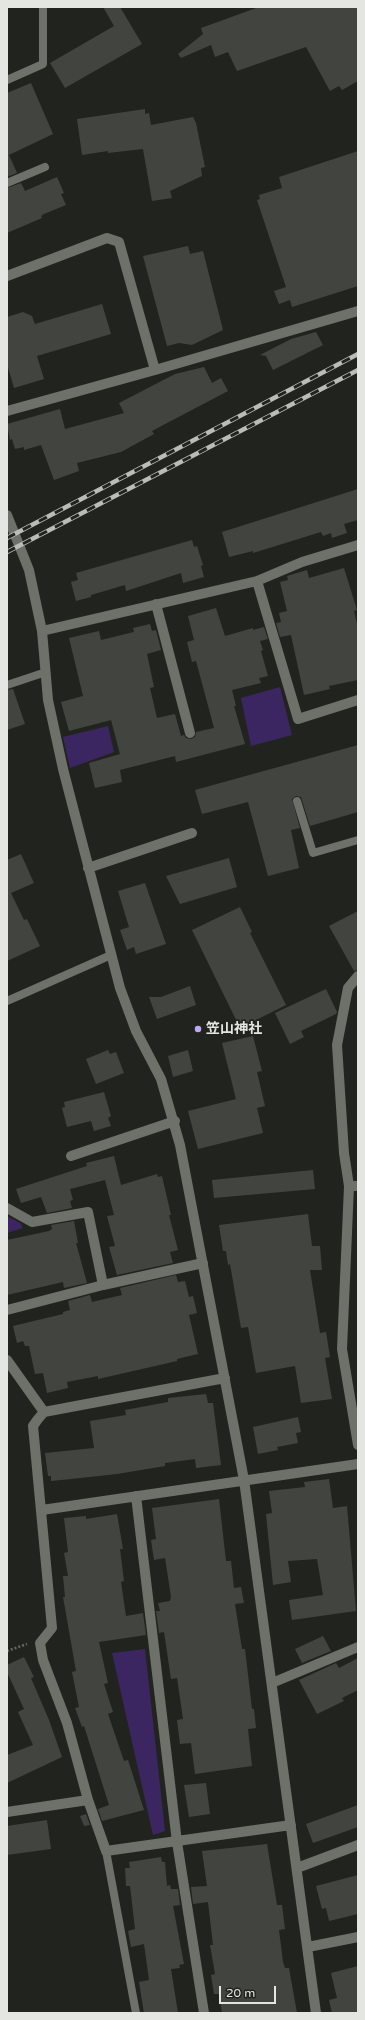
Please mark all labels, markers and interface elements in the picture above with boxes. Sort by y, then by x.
place label: 笠山神社 [206,1021,262,1037]
marker: 笠山神社 [193,1024,203,1034]
scale bar [221,1978,278,2004]
text: 20 m [226,1986,255,2000]

